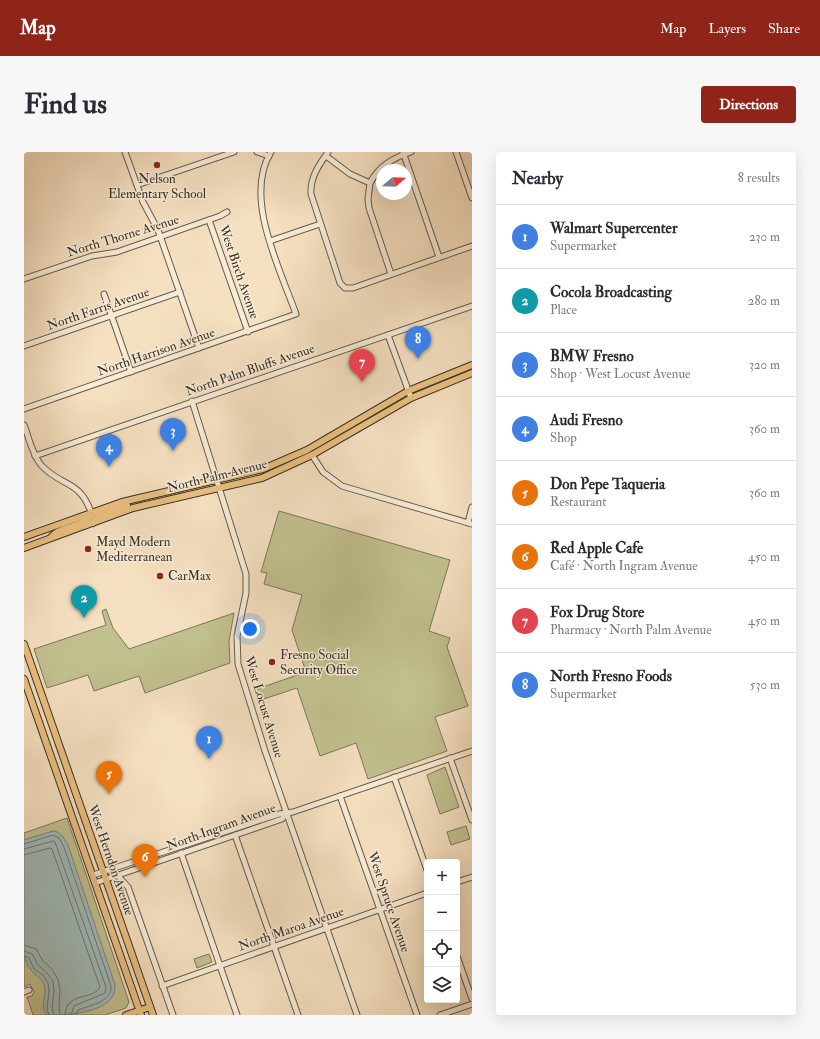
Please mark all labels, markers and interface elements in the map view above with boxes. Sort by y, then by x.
text: Map [20,16,56,40]
text: Map [660,20,686,37]
text: Layers [708,20,746,37]
text: Share [768,20,800,37]
button: Directions [701,86,796,123]
text: Find us [24,87,107,122]
marker: Nelson Elementary School [152,160,162,170]
north arrow [376,164,412,200]
text: Nearby [512,168,563,189]
text: 8 results [738,170,780,186]
place label: Nelson Elementary School [108,171,207,203]
street label: North Thorne Avenue [65,211,181,261]
text: Walmart Supercenter [550,219,677,238]
street label: West Birch Avenue [215,222,263,321]
text: 1 [523,229,527,245]
text: 230 m [749,229,780,245]
text: Supermarket [550,238,617,254]
text: Cocola Broadcasting [550,283,672,302]
street label: North Farris Avenue [45,284,152,334]
text: 2 [522,293,528,309]
text: 280 m [748,293,780,309]
text: Place [550,302,577,318]
street label: North Harrison Avenue [95,324,217,380]
pin: 8 [405,326,431,359]
street label: North Palm Bluffs Avenue [183,340,317,400]
text: BMW Fresno [550,347,634,366]
pin: 7 [349,349,375,382]
text: 3 [523,357,528,373]
text: 320 m [749,357,780,373]
text: Shop · West Locust Avenue [550,366,691,382]
text: Audi Fresno [550,411,623,430]
pin: 3 [160,418,186,451]
text: 4 [521,421,529,437]
text: 360 m [749,421,780,437]
text: Shop [550,430,577,446]
pin: 4 [96,434,122,467]
street label: North Palm Avenue [165,456,269,496]
text: Don Pepe Taqueria [550,475,665,494]
text: 5 [522,485,528,501]
text: 360 m [749,485,780,501]
text: Restaurant [550,494,606,510]
place label: Mayd Modern Mediterranean [96,534,173,565]
text: Red Apple Cafe [550,539,643,558]
marker: Mayd Modern Mediterranean [83,544,93,554]
text: 6 [522,549,528,565]
text: 450 m [748,549,780,565]
text: Café · North Ingram Avenue [550,558,698,574]
place label: CarMax [168,568,211,584]
marker: CarMax [155,571,165,581]
pin: 2 [71,585,97,618]
text: Fox Drug Store [550,603,644,622]
text: 7 [522,613,528,629]
text: 450 m [748,613,780,629]
your location [240,619,260,639]
text: Pharmacy · North Palm Avenue [550,622,712,638]
place label: Fresno Social Security Office [280,647,358,679]
street label: West Locust Avenue [241,653,287,760]
marker: Fresno Social Security Office [267,657,277,667]
text: North Fresno Foods [550,667,672,686]
text: 8 [522,677,528,693]
text: 530 m [750,677,780,693]
text: Supermarket [550,686,617,702]
pin: 1 [196,726,222,759]
pin: 5 [96,761,122,794]
street label: North Ingram Avenue [164,800,278,854]
street label: West Herndon Avenue [84,802,138,918]
pin: 6 [132,844,158,877]
street label: West Spruce Avenue [363,849,414,955]
map controls [424,859,460,1003]
button: + [424,859,460,895]
button: − [424,895,460,931]
street label: North Maroa Avenue [236,903,347,955]
button: locate [424,931,460,967]
button: layers [424,967,460,1003]

